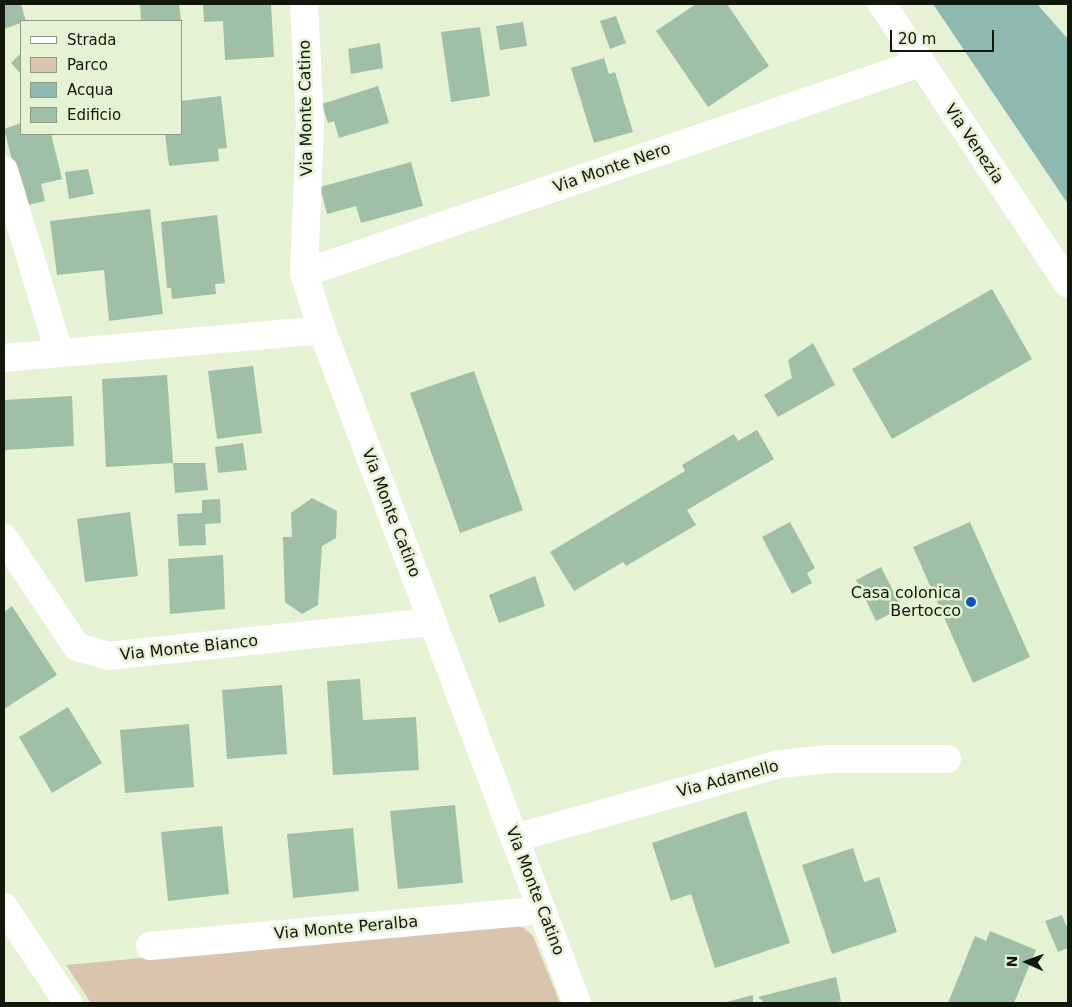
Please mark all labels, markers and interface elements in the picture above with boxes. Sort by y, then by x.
legend [20,20,182,135]
scale bar [892,20,996,52]
text: 20 m [898,30,936,48]
text: Strada [67,31,116,49]
street label: Via Monte Catino [295,40,317,176]
text: Parco [67,56,108,74]
text: Acqua [67,81,113,99]
street label: Via Venezia [940,100,1008,188]
text: Edificio [67,106,121,124]
street label: Via Monte Nero [551,139,673,197]
street label: Via Monte Catino [358,446,424,580]
place label: Casa colonica Bertocco [851,583,961,621]
marker: Casa colonica Bertocco [965,596,977,608]
street label: Via Monte Bianco [119,631,259,665]
street label: Via Adamello [675,756,781,802]
street label: Via Monte Catino [502,824,568,958]
street label: Via Monte Peralba [273,912,419,944]
north arrow [1002,937,1052,987]
text: N [1004,955,1020,968]

